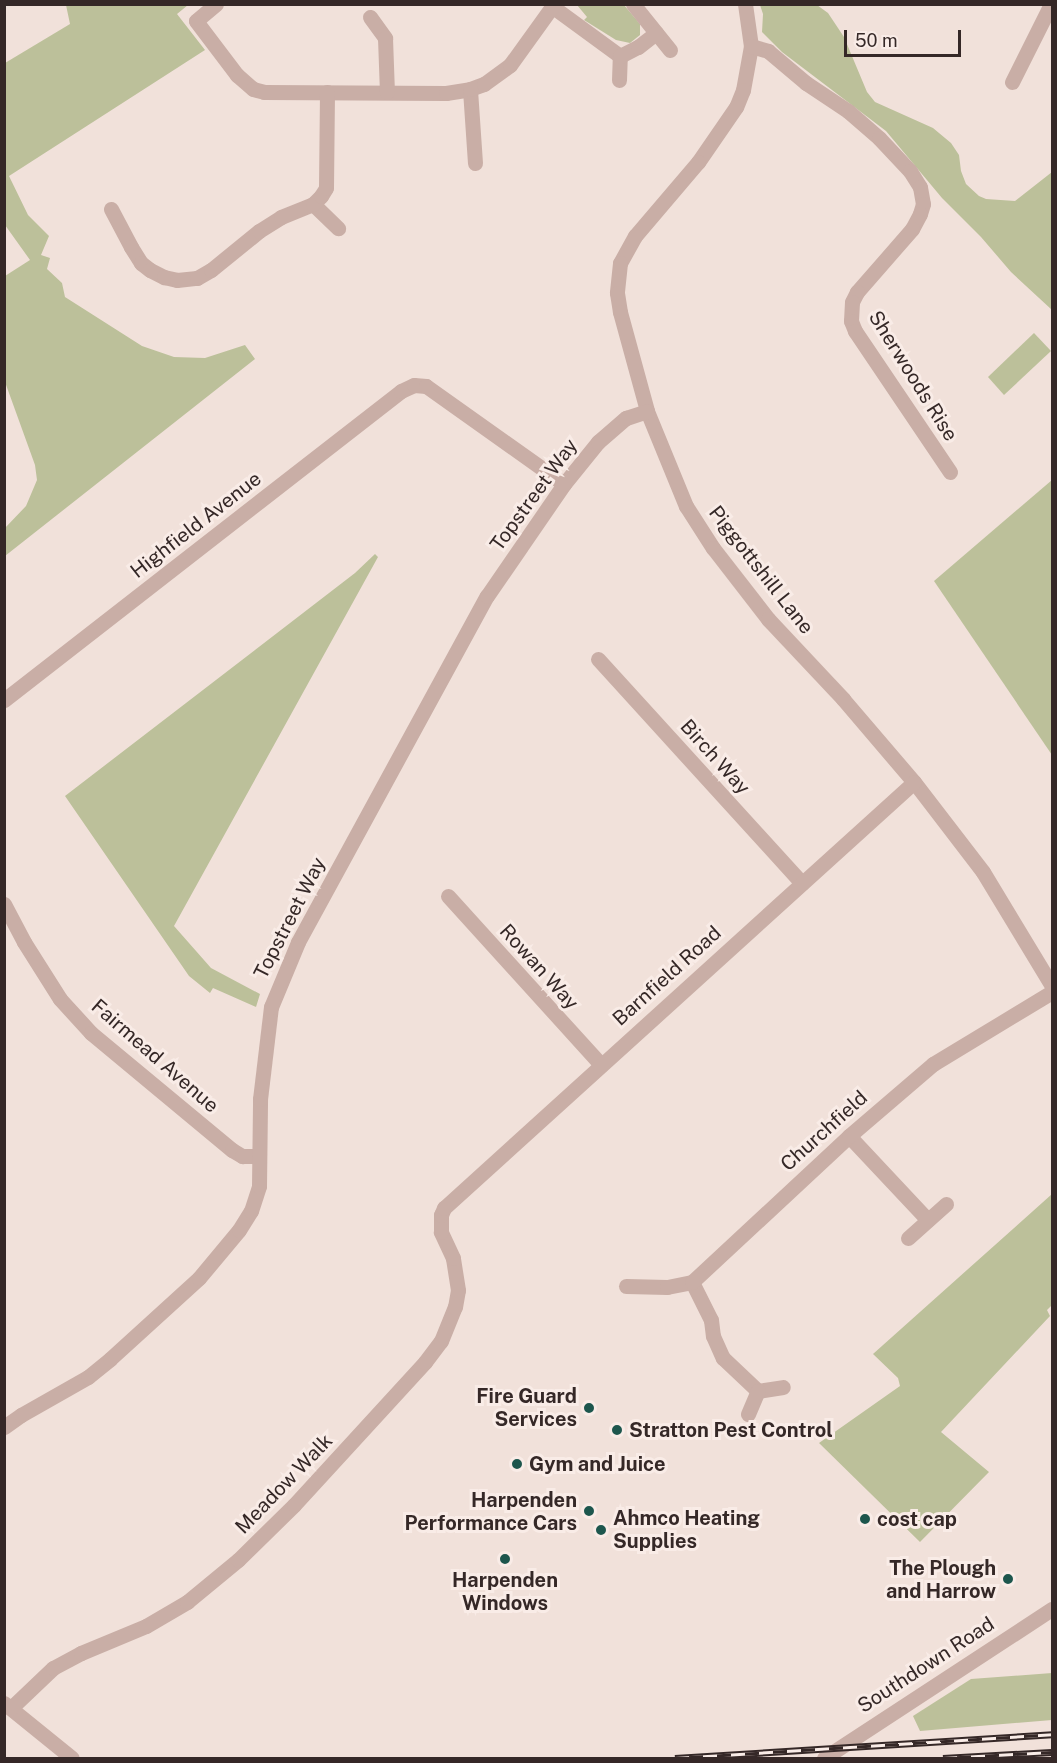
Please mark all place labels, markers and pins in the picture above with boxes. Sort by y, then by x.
place label: Fire Guard Services [476,1384,577,1431]
marker: Fire Guard Services [582,1401,596,1415]
place label: Stratton Pest Control [629,1418,833,1442]
marker: Stratton Pest Control [610,1423,624,1437]
place label: Gym and Juice [529,1452,666,1476]
marker: Gym and Juice [510,1457,524,1471]
place label: Harpenden Performance Cars [404,1488,577,1535]
marker: Harpenden Performance Cars [582,1504,596,1518]
place label: Ahmco Heating Supplies [613,1506,760,1553]
place label: cost cap [877,1507,957,1531]
marker: cost cap [858,1512,872,1526]
marker: Ahmco Heating Supplies [594,1523,608,1537]
marker: Harpenden Windows [498,1552,512,1566]
place label: The Plough and Harrow [886,1556,996,1603]
place label: Harpenden Windows [452,1568,558,1615]
marker: The Plough and Harrow [1001,1572,1015,1586]

